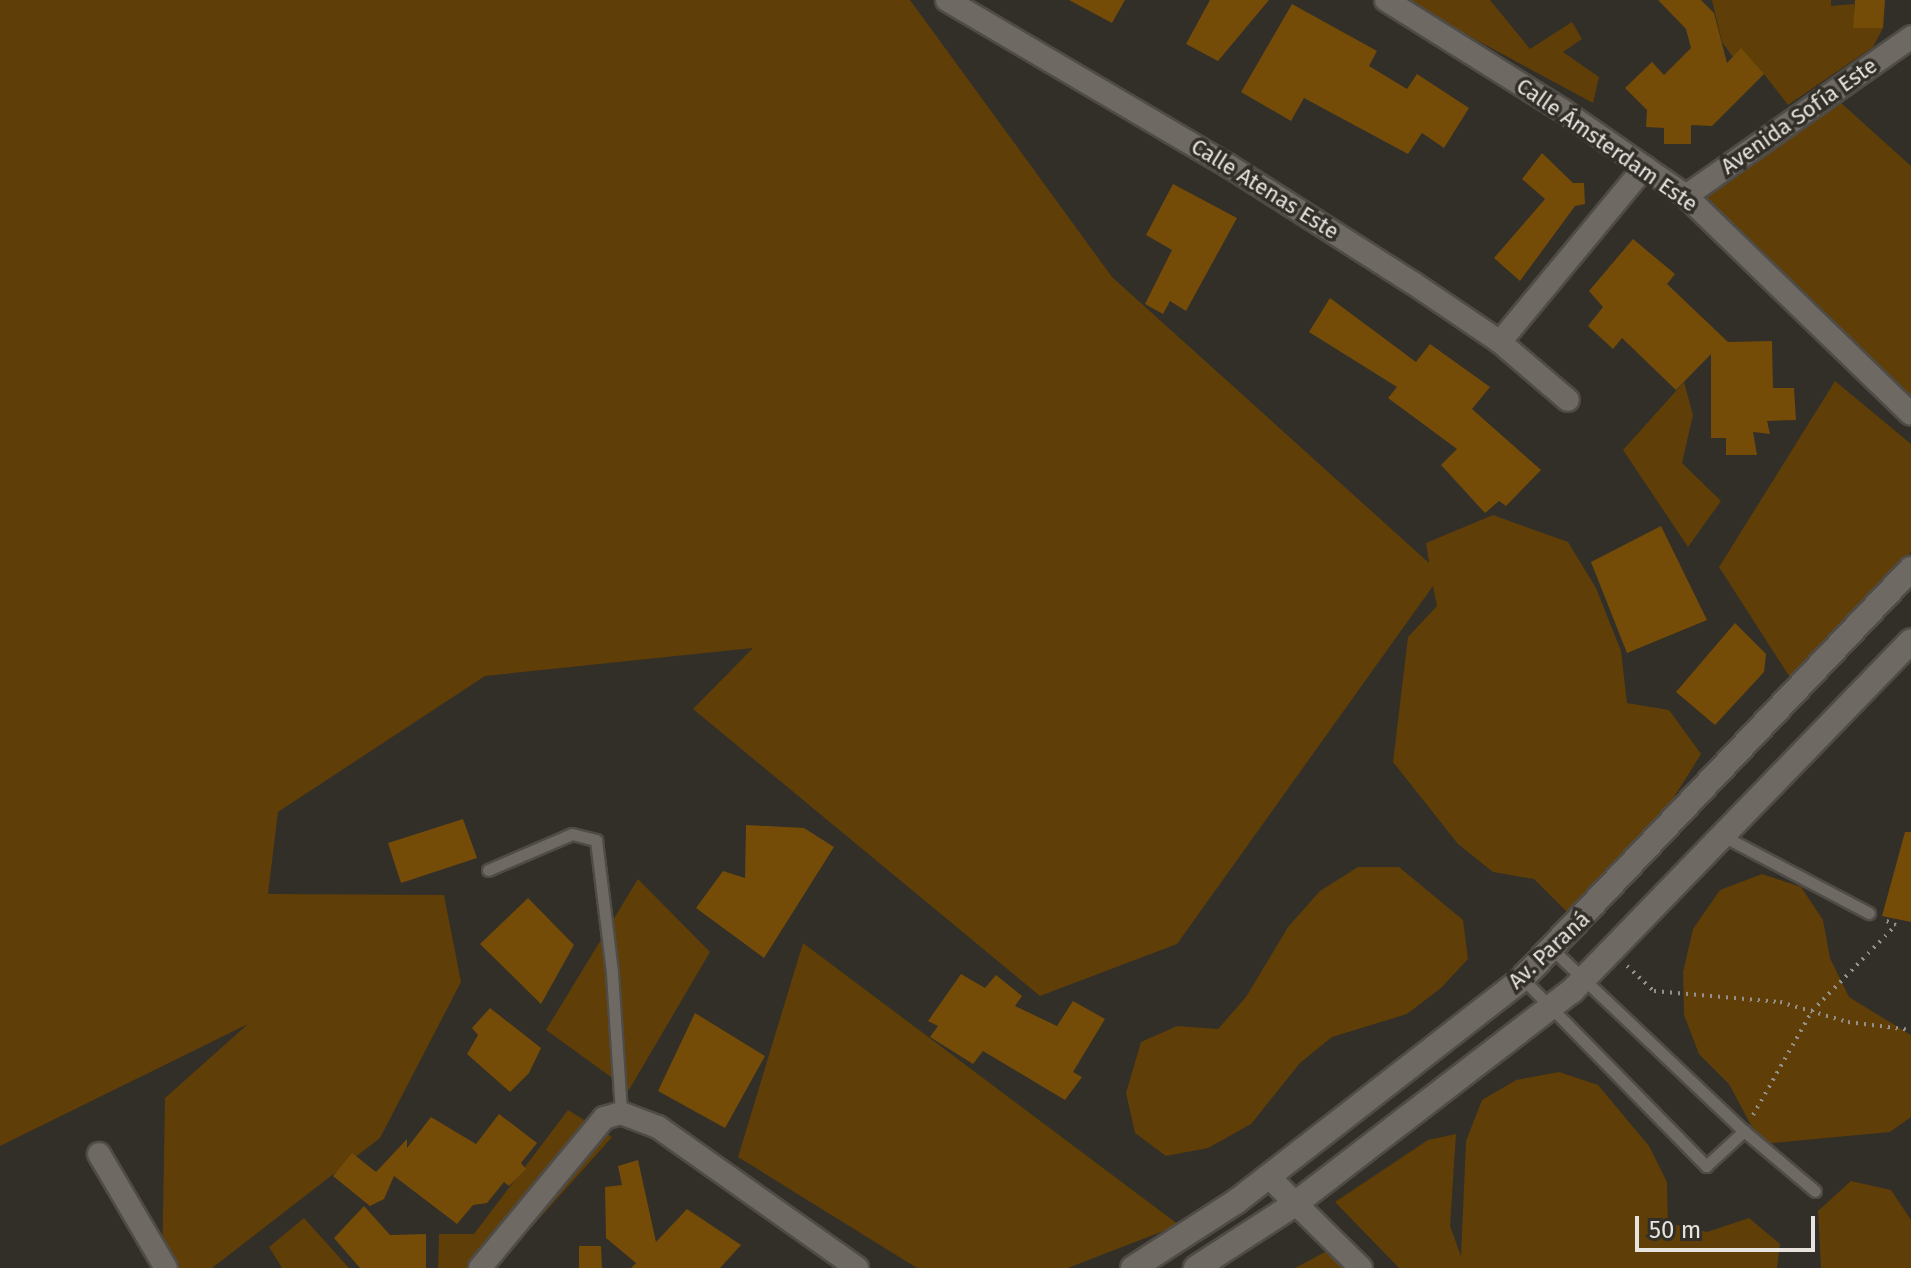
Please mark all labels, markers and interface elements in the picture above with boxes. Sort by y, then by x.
street label: Avenida Sofía Este [1716,52,1882,180]
street label: Calle Ámsterdam Este [1511,73,1703,217]
street label: Calle Atenas Este [1186,133,1344,245]
street label: Av. Paraná [1503,906,1595,994]
scale bar [1639,1200,1819,1250]
text: 50 m [1649,1216,1701,1244]

